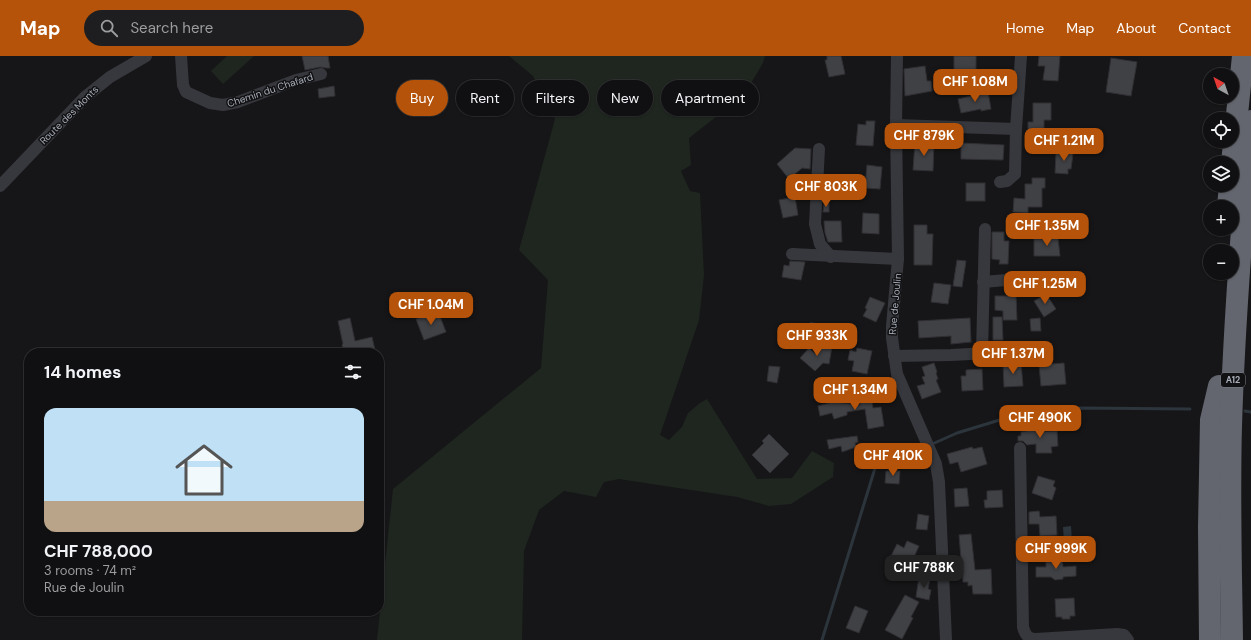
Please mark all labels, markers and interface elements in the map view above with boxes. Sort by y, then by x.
search box [84,10,364,46]
text: Map [20,16,60,41]
icon: search [98,17,120,39]
text: Search here [130,18,213,38]
text: Home [1006,19,1044,37]
text: Map [1066,19,1094,37]
text: About [1116,19,1156,37]
text: Contact [1178,19,1231,37]
north arrow [1203,68,1239,104]
map controls [1203,68,1239,280]
pin: CHF 1.08M [929,69,1021,103]
street label: Chemin du Chafard [225,70,315,110]
text: CHF 1.08M [942,73,1008,90]
chip: Buy [396,80,448,116]
chip: Rent [456,80,514,116]
chip: Filters [522,80,589,116]
chip: New [597,80,653,116]
chip: Apartment [661,80,759,116]
street label: Route des Monts [37,83,101,147]
button: locate [1203,112,1239,148]
pin: CHF 879K [883,123,965,157]
text: CHF 879K [894,127,954,144]
pin: CHF 1.21M [1018,128,1110,162]
text: CHF 1.21M [1034,132,1094,149]
button: layers [1203,156,1239,192]
pin: CHF 803K [785,174,867,208]
text: CHF 803K [795,178,857,195]
button: + [1203,200,1239,236]
pin: CHF 1.35M [1001,213,1093,247]
text: CHF 1.35M [1015,217,1079,234]
button: − [1203,244,1239,280]
pin: CHF 1.25M [999,271,1091,305]
street label: Rue de Joulin [886,272,904,335]
text: CHF 1.25M [1013,275,1077,292]
pin: CHF 1.04M [385,292,477,326]
text: CHF 1.04M [398,296,464,313]
pin: CHF 933K [776,323,858,357]
text: CHF 933K [786,327,848,344]
pin: CHF 1.37M [967,341,1059,375]
text: CHF 1.37M [981,345,1045,362]
text: 14 homes [44,361,121,383]
icon: filters [342,361,364,383]
road number: A12 [1221,373,1245,387]
pin: CHF 1.34M [809,377,901,411]
text: CHF 1.34M [823,381,887,398]
pin: CHF 490K [999,405,1081,439]
text: CHF 490K [1008,409,1072,426]
icon: home [168,434,240,506]
pin: CHF 410K [852,443,934,477]
text: CHF 410K [863,447,923,464]
pin: CHF 999K [1015,536,1097,570]
text: CHF 788,000 [44,540,153,562]
text: CHF 999K [1025,540,1087,557]
pin: CHF 788K [883,555,965,589]
text: CHF 788K [894,559,955,576]
text: 3 rooms · 74 m² [44,562,136,579]
text: Rue de Joulin [44,579,124,596]

